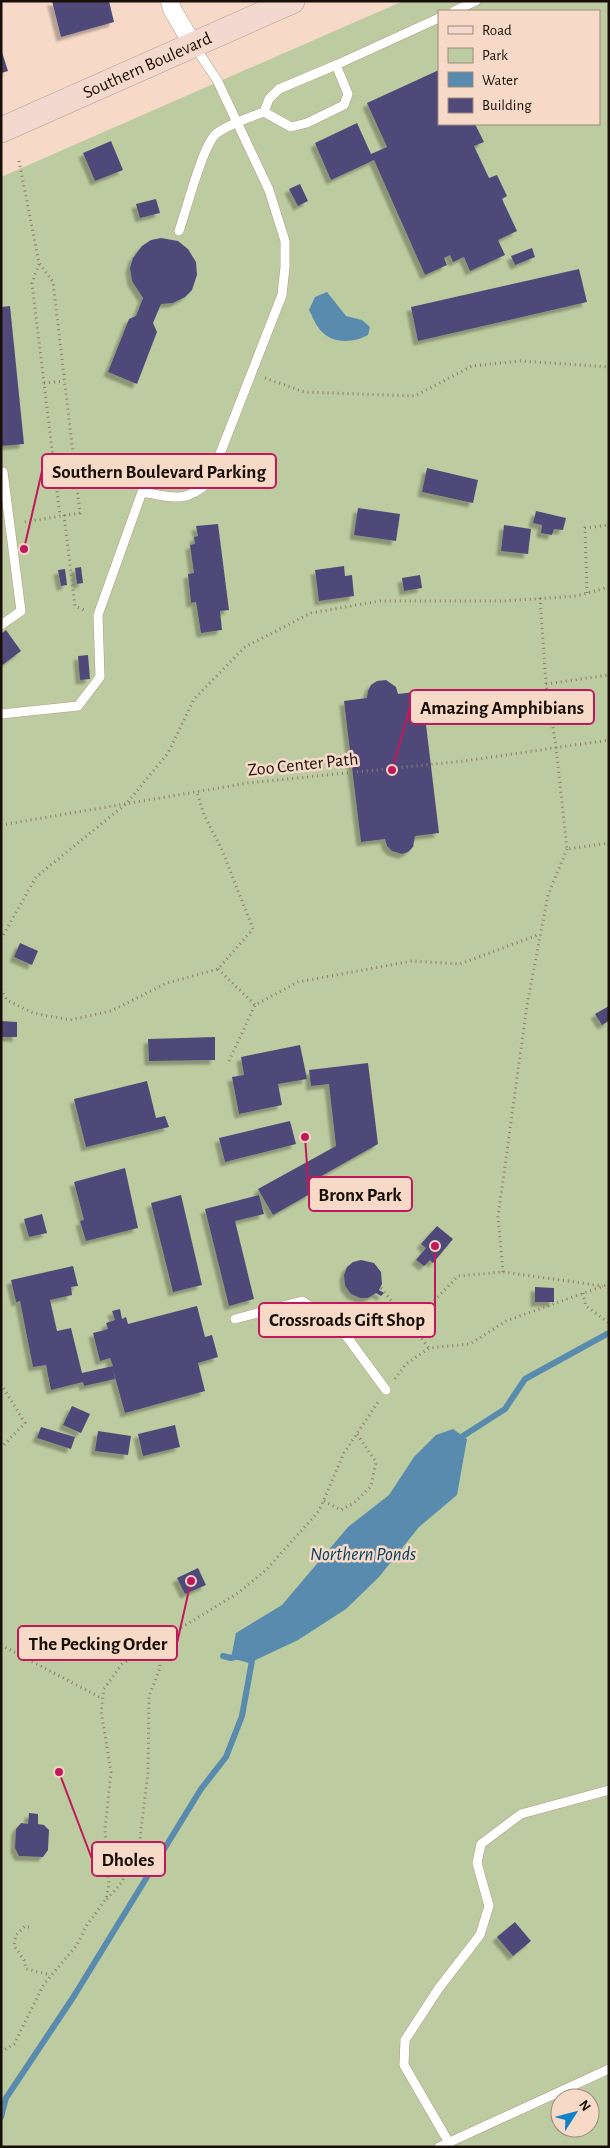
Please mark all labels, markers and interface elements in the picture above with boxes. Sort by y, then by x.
legend [438,10,600,125]
text: Road [482,23,512,38]
street label: Southern Boulevard [80,30,214,102]
text: Park [482,48,508,63]
text: Water [482,73,518,88]
text: Building [482,98,532,113]
callout: Southern Boulevard Parking [42,454,276,488]
text: Southern Boulevard Parking [52,463,266,482]
callout: Amazing Amphibians [410,690,594,724]
text: Amazing Amphibians [420,699,584,718]
street label: Zoo Center Path [247,750,359,780]
callout: Bronx Park [309,1177,412,1211]
text: Bronx Park [318,1186,402,1205]
callout: Crossroads Gift Shop [259,1303,435,1337]
text: Crossroads Gift Shop [269,1311,425,1330]
water label: Northern Ponds [310,1545,416,1564]
callout: The Pecking Order [18,1626,177,1660]
text: The Pecking Order [29,1635,168,1654]
callout: Dholes [92,1842,165,1876]
text: Dholes [101,1851,155,1870]
north arrow [550,2088,600,2138]
text: N [576,2098,593,2114]

